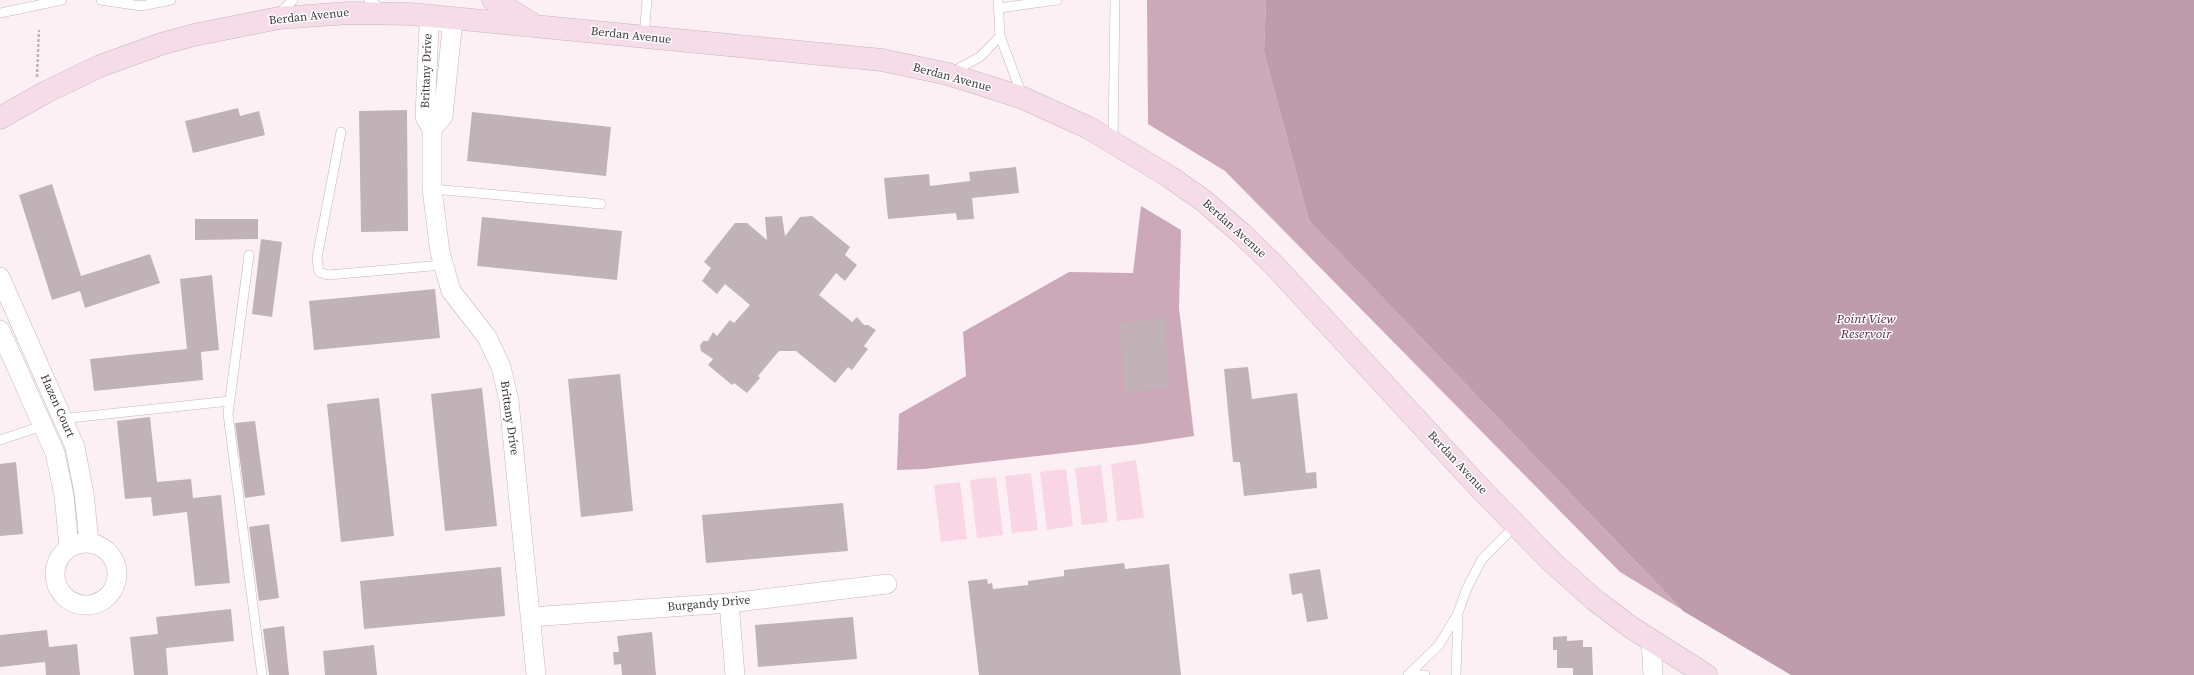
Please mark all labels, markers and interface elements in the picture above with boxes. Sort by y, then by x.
street label: Berdan Avenue [268,6,350,28]
street label: Berdan Avenue [590,25,672,47]
street label: Brittany Drive [418,33,436,109]
street label: Berdan Avenue [911,61,993,95]
street label: Berdan Avenue [1199,197,1269,261]
water label: Point View Reservoir [1837,312,1895,343]
street label: Hazen Court [37,372,77,440]
street label: Brittany Drive [497,380,521,456]
street label: Berdan Avenue [1424,429,1490,497]
street label: Burgandy Drive [667,593,751,615]

